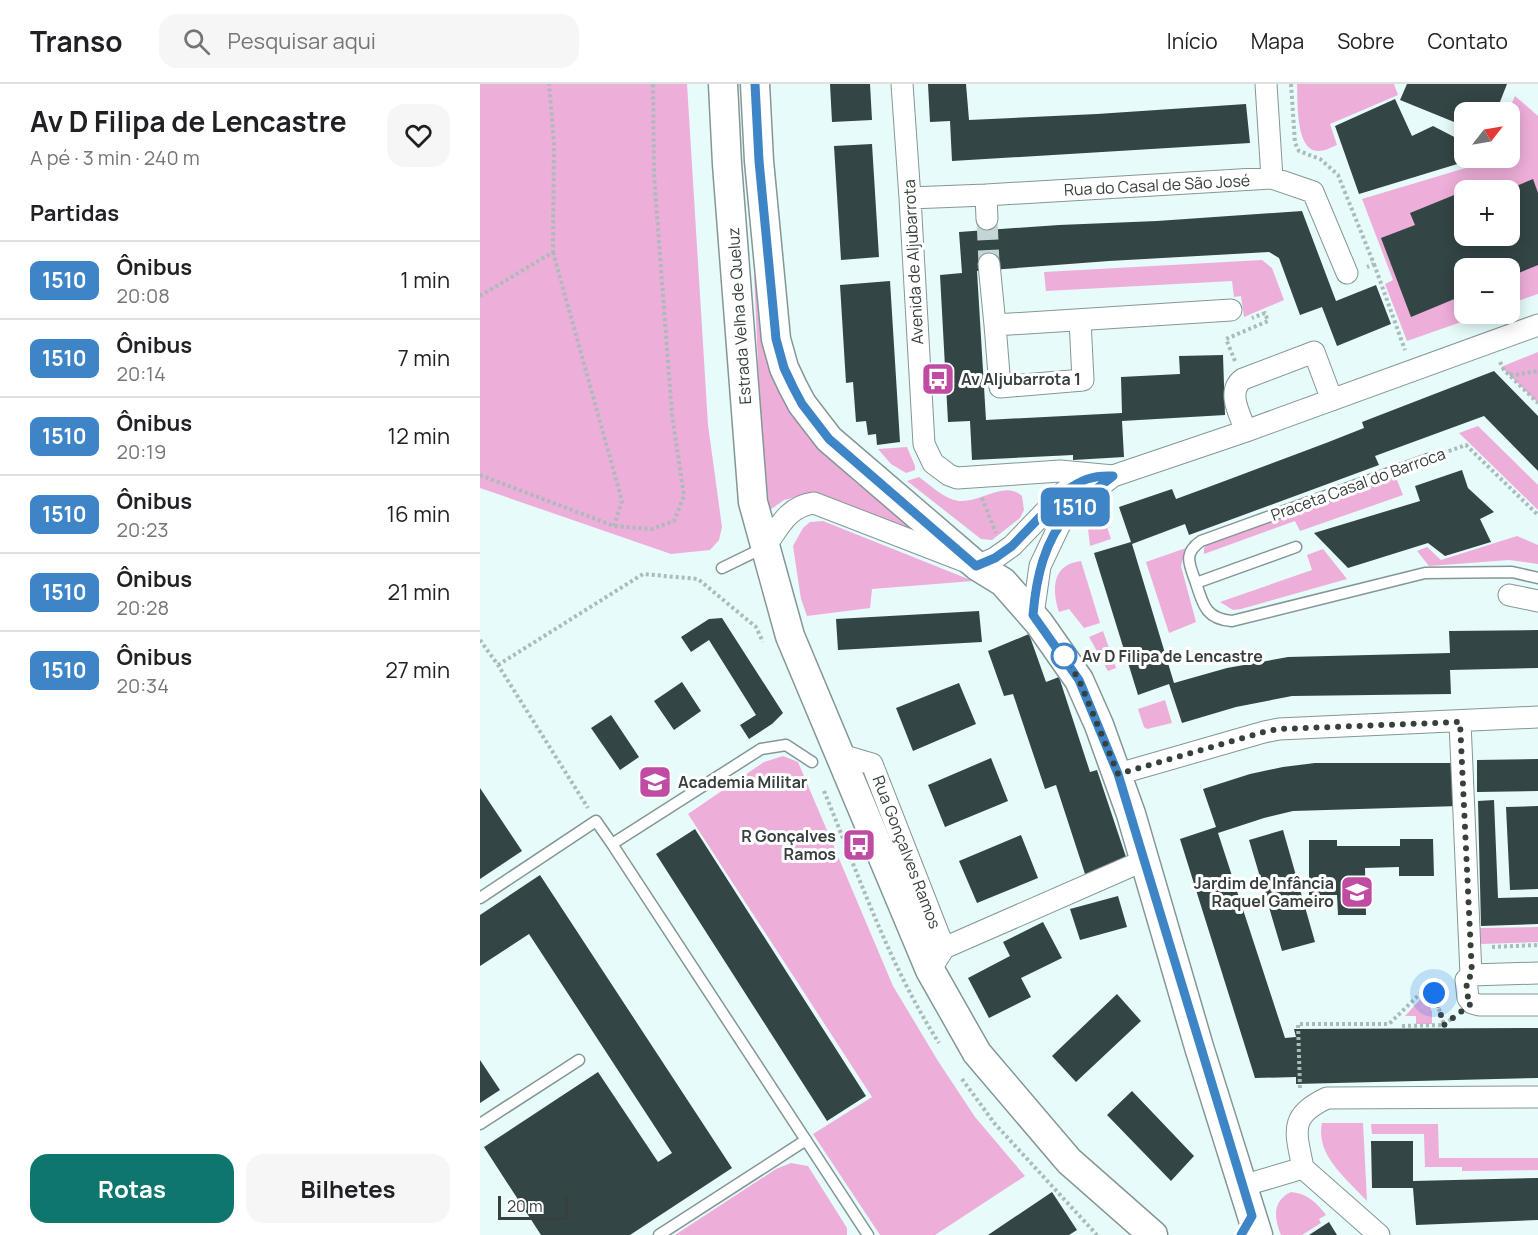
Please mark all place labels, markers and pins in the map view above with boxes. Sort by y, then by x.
bus stop icon: Av Aljubarrota 1 [920,361,956,397]
place label: Av Aljubarrota 1 [961,368,1081,390]
marker: Av D Filipa de Lencastre [1051,643,1077,669]
place label: Av D Filipa de Lencastre [1082,645,1263,667]
school or university icon: Academia Militar [637,764,673,800]
place label: Academia Militar [678,771,807,793]
place label: R Gonçalves Ramos [741,825,836,865]
bus stop icon: R Gonçalves Ramos [841,827,877,863]
place label: Jardim de Infância Raquel Gameiro [1194,872,1334,912]
school or university icon: Jardim de Infância Raquel Gameiro [1339,874,1375,910]

